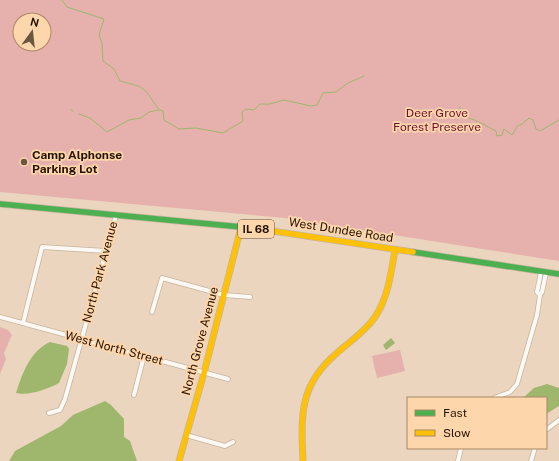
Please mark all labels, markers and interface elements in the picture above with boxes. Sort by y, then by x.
north arrow [12,12,52,52]
text: N [29,15,40,29]
park label: Deer Grove Forest Preserve [393,106,481,134]
place label: Camp Alphonse Parking Lot [32,148,122,176]
marker: Camp Alphonse Parking Lot [19,157,29,167]
street label: West Dundee Road [288,215,394,245]
street label: North Park Avenue [80,220,120,324]
road number: IL 68 [238,220,274,238]
street label: North Grove Avenue [179,285,221,397]
street label: West North Street [63,328,165,368]
legend [407,397,547,449]
text: Fast [443,406,468,420]
text: Slow [443,426,471,440]

